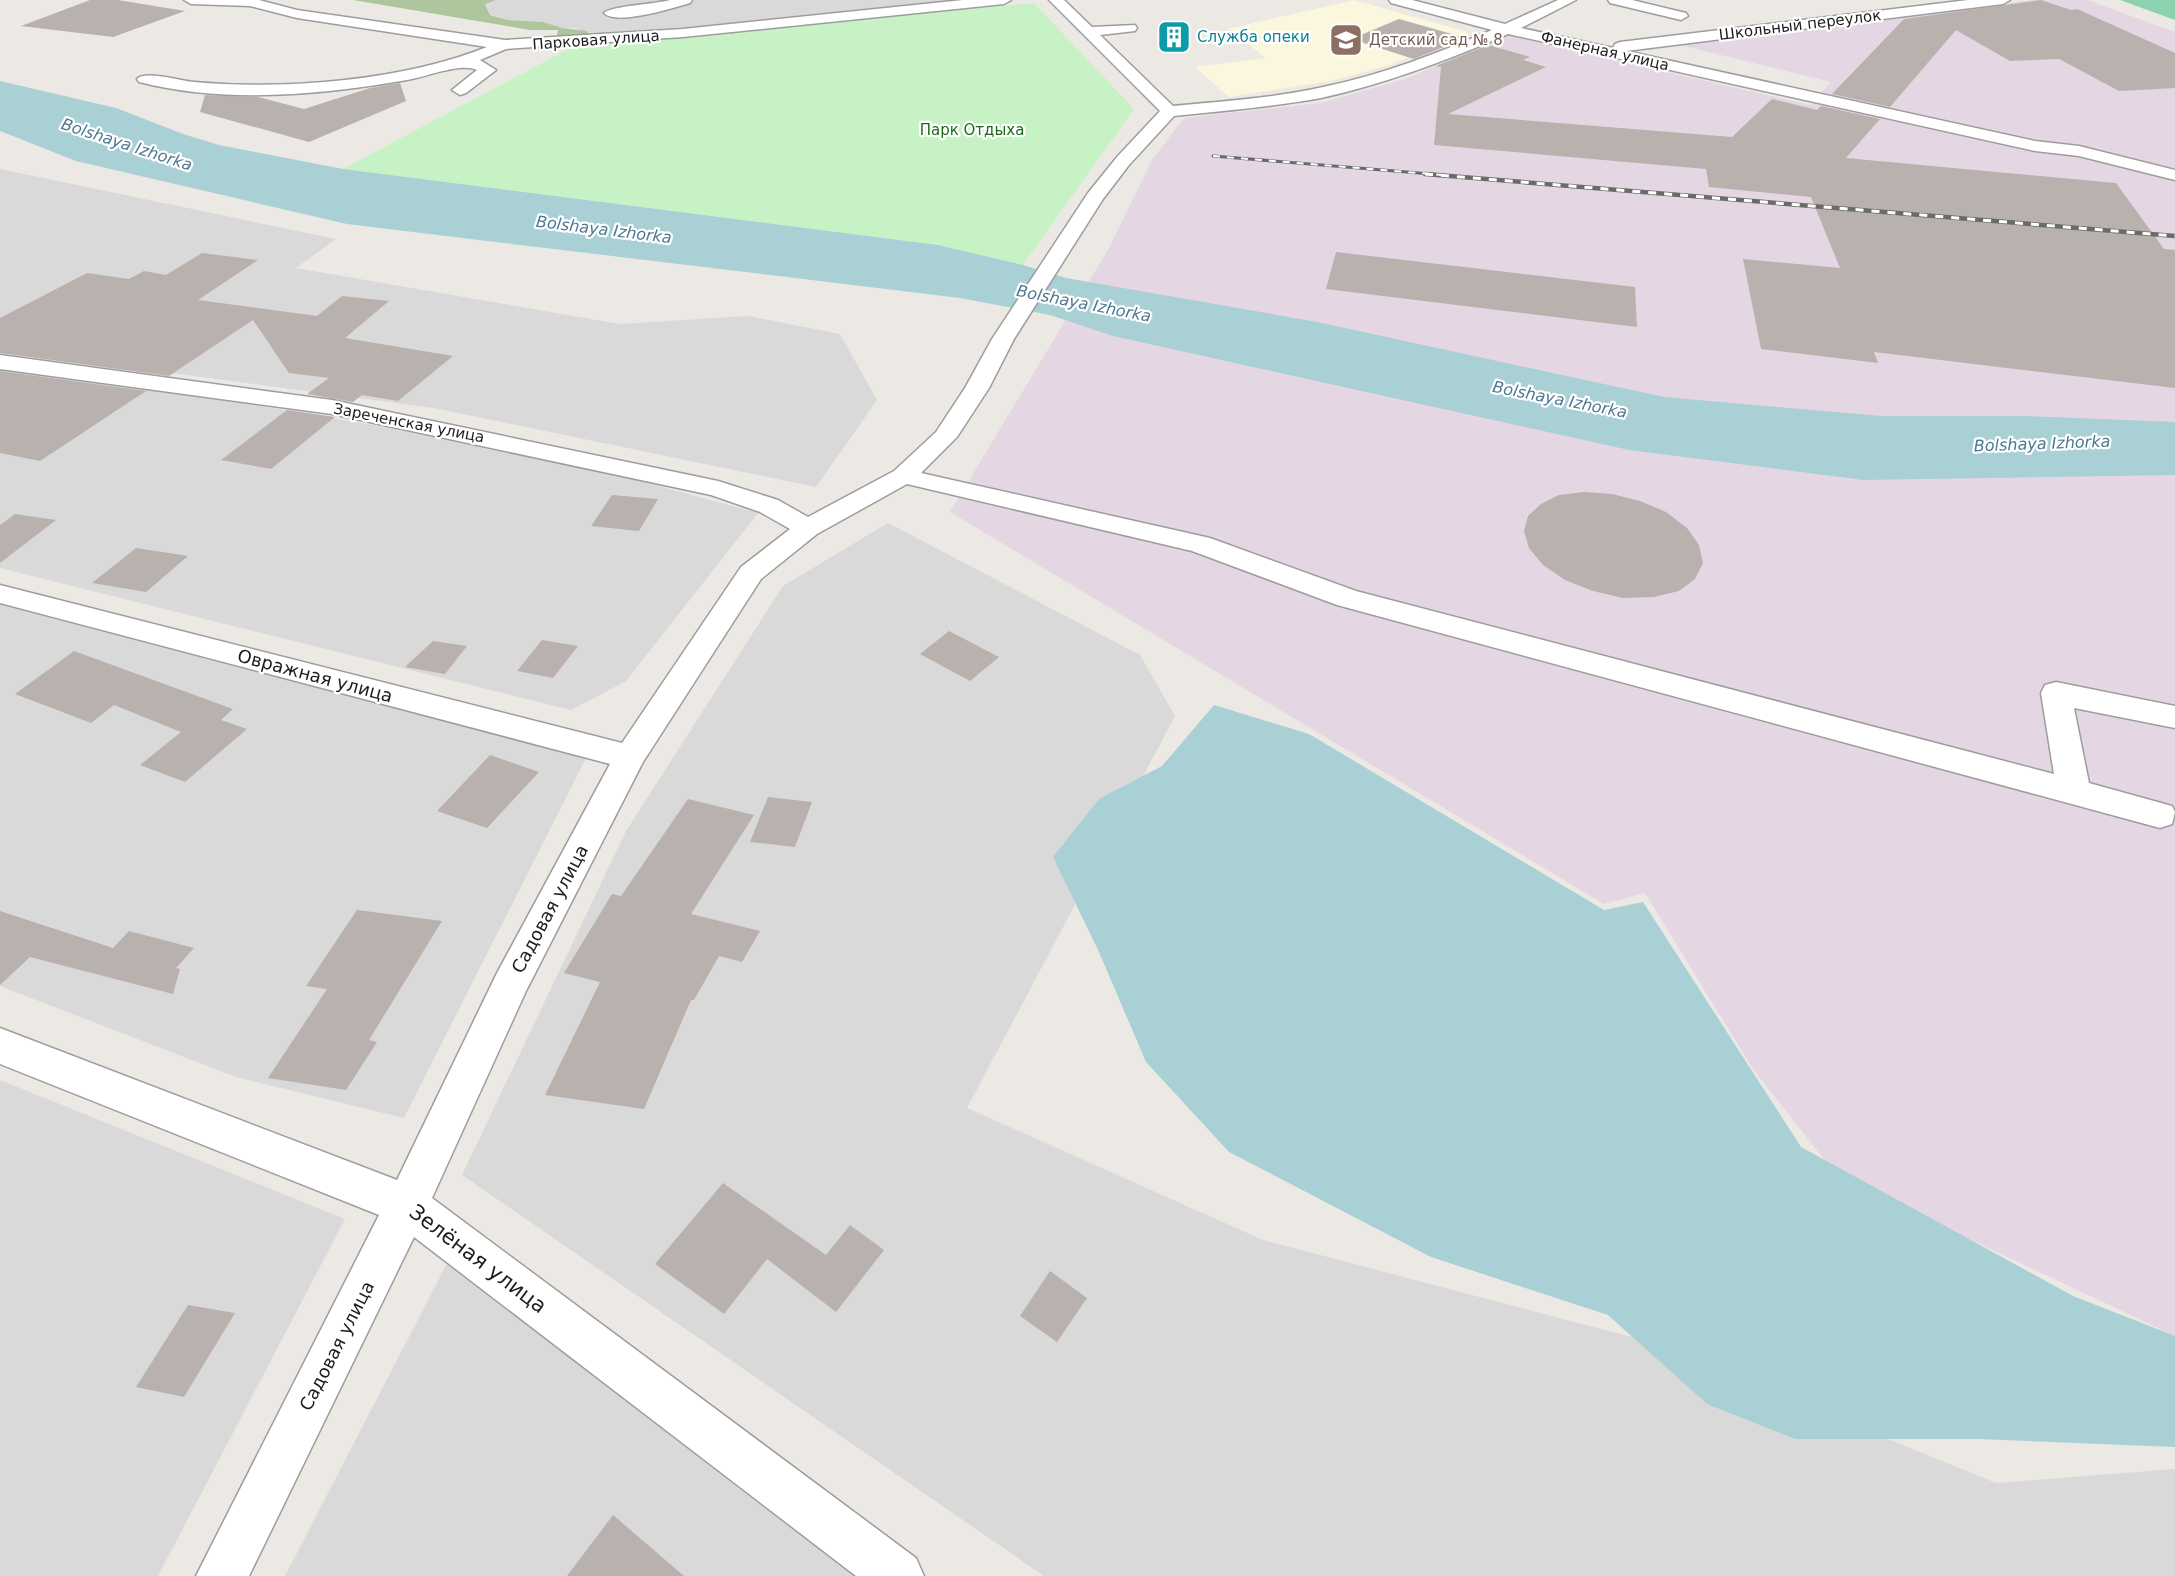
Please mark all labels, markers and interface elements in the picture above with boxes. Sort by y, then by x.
street label: Школьный переулок [1718,6,1882,44]
building icon: Служба опеки [1156,19,1192,55]
school or university icon: Детский сад № 8 [1328,22,1364,58]
street label: Парковая улица [532,27,660,53]
street label: Фанерная улица [1539,27,1671,75]
place label: Служба опеки [1197,28,1310,46]
place label: Детский сад № 8 [1369,31,1503,49]
water label: Bolshaya Izhorka [59,114,195,175]
park label: Парк Отдыха [920,121,1024,139]
water label: Bolshaya Izhorka [535,212,673,247]
water label: Bolshaya Izhorka [1015,281,1153,326]
water label: Bolshaya Izhorka [1491,377,1629,422]
street label: Зареченская улица [332,400,486,446]
water label: Bolshaya Izhorka [1973,432,2111,455]
street label: Овражная улица [235,645,395,706]
street label: Садовая улица [507,841,592,977]
street label: Зелёная улица [405,1200,551,1318]
street label: Садовая улица [295,1278,378,1414]

